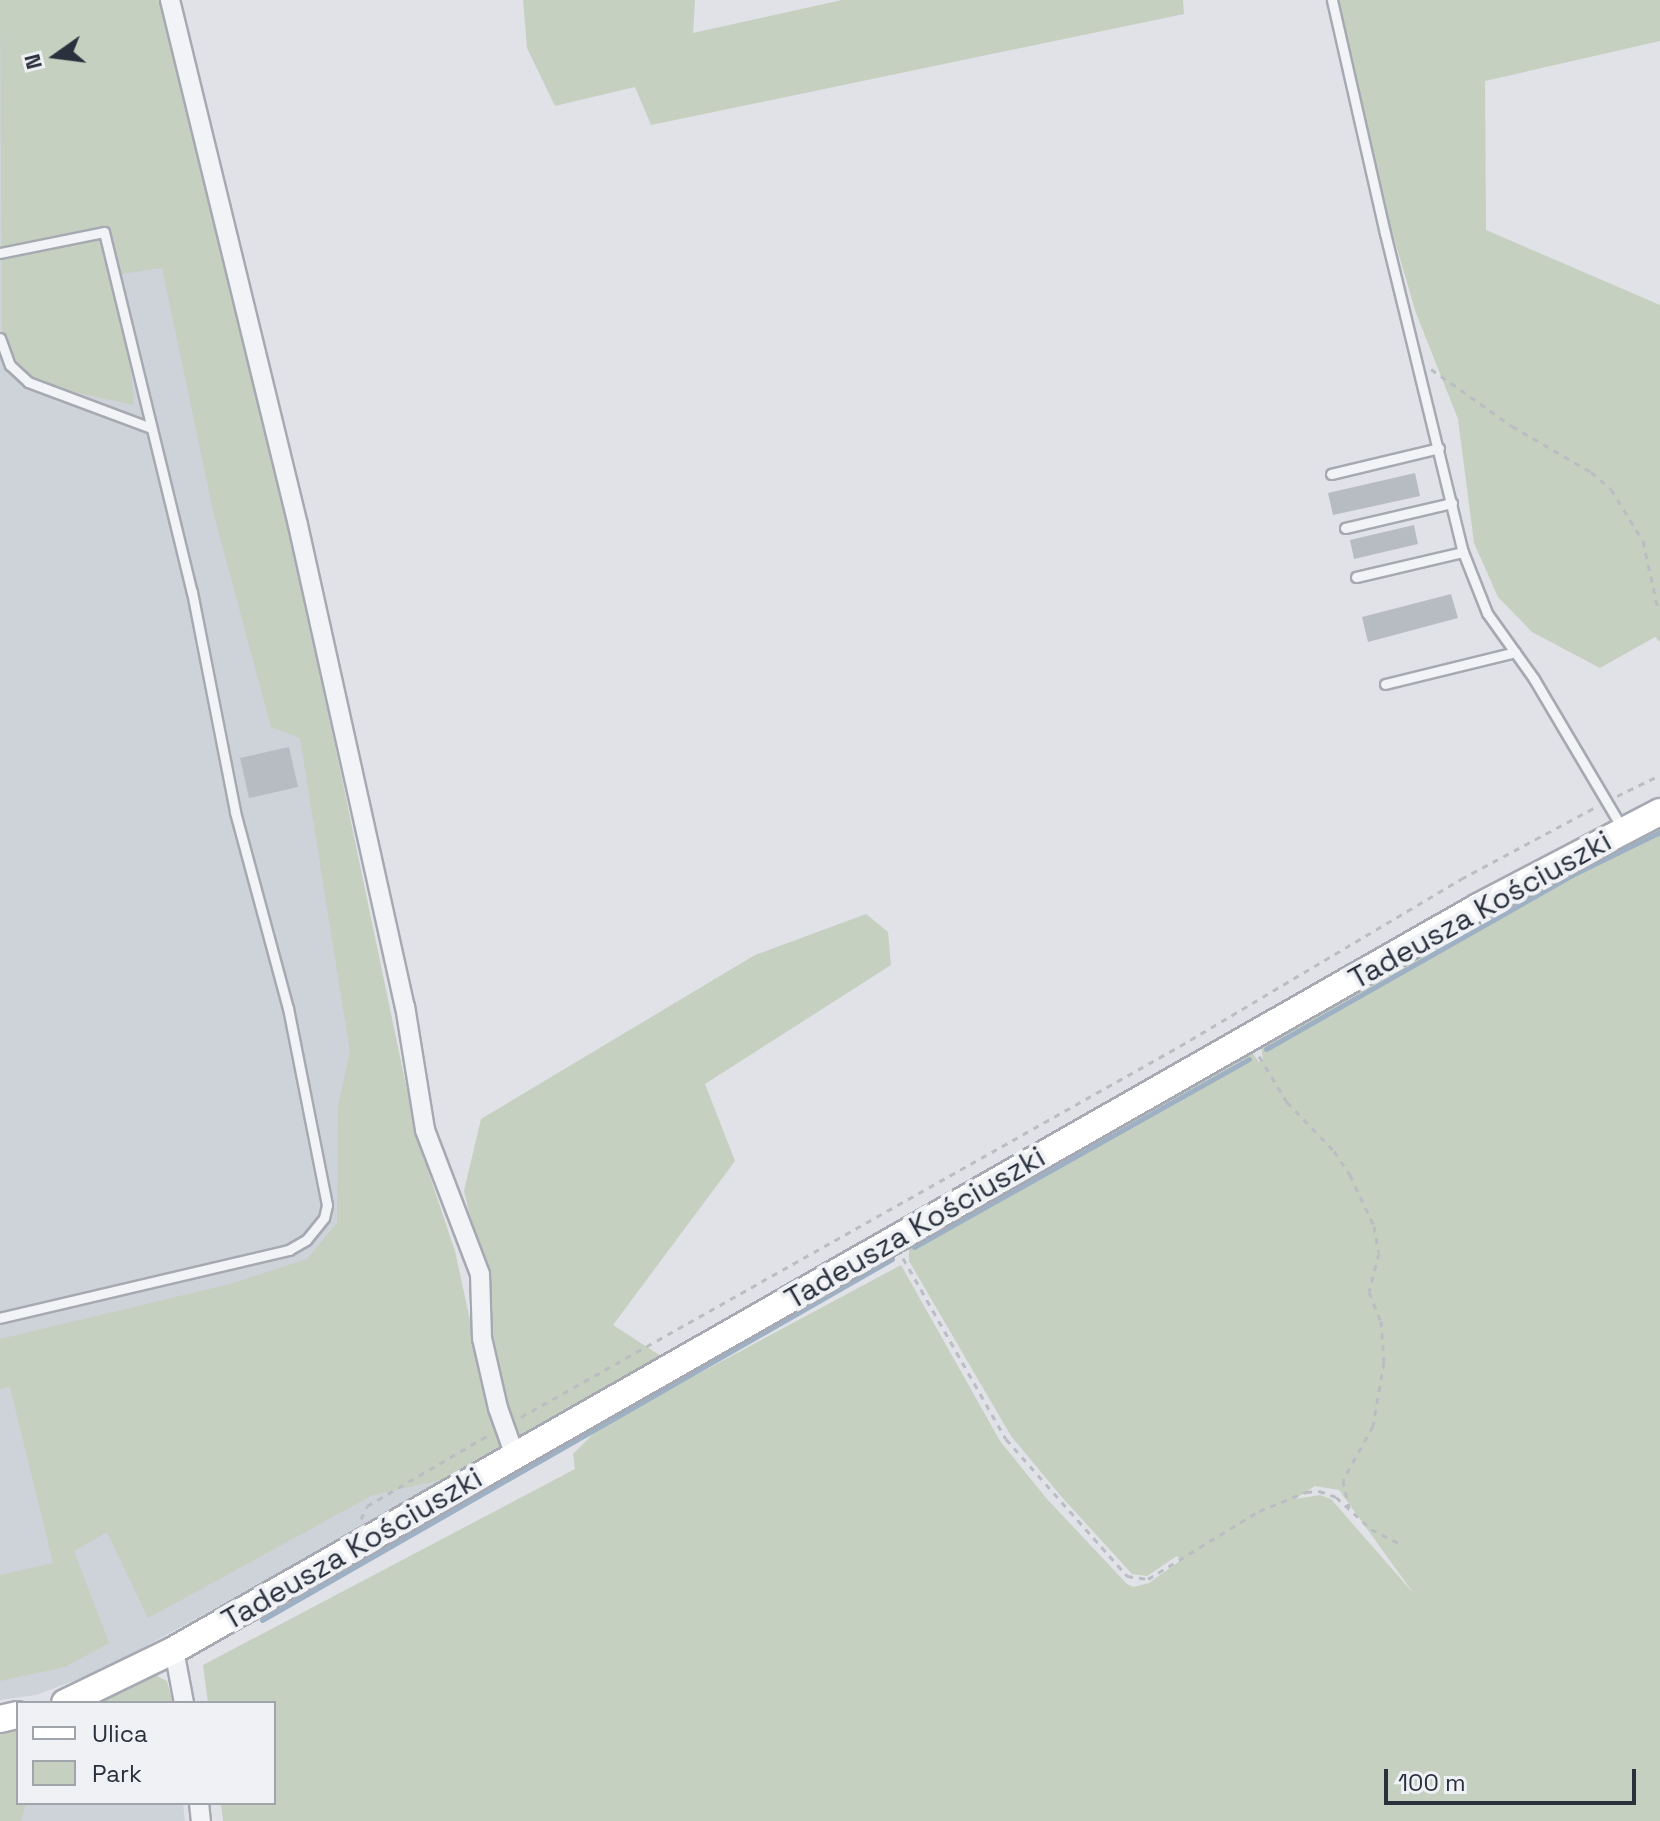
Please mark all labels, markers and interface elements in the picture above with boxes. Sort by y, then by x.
north arrow [16,16,96,96]
text: N [17,51,48,72]
street label: Tadeusza Kościuszki [1343,823,1617,997]
street label: Tadeusza Kościuszki [779,1139,1051,1317]
street label: Tadeusza Kościuszki [216,1460,488,1638]
legend [16,1701,276,1805]
text: Ulica [92,1718,148,1749]
scale bar [1388,1753,1640,1803]
text: Park [92,1758,142,1789]
text: 100 m [1398,1767,1466,1798]

